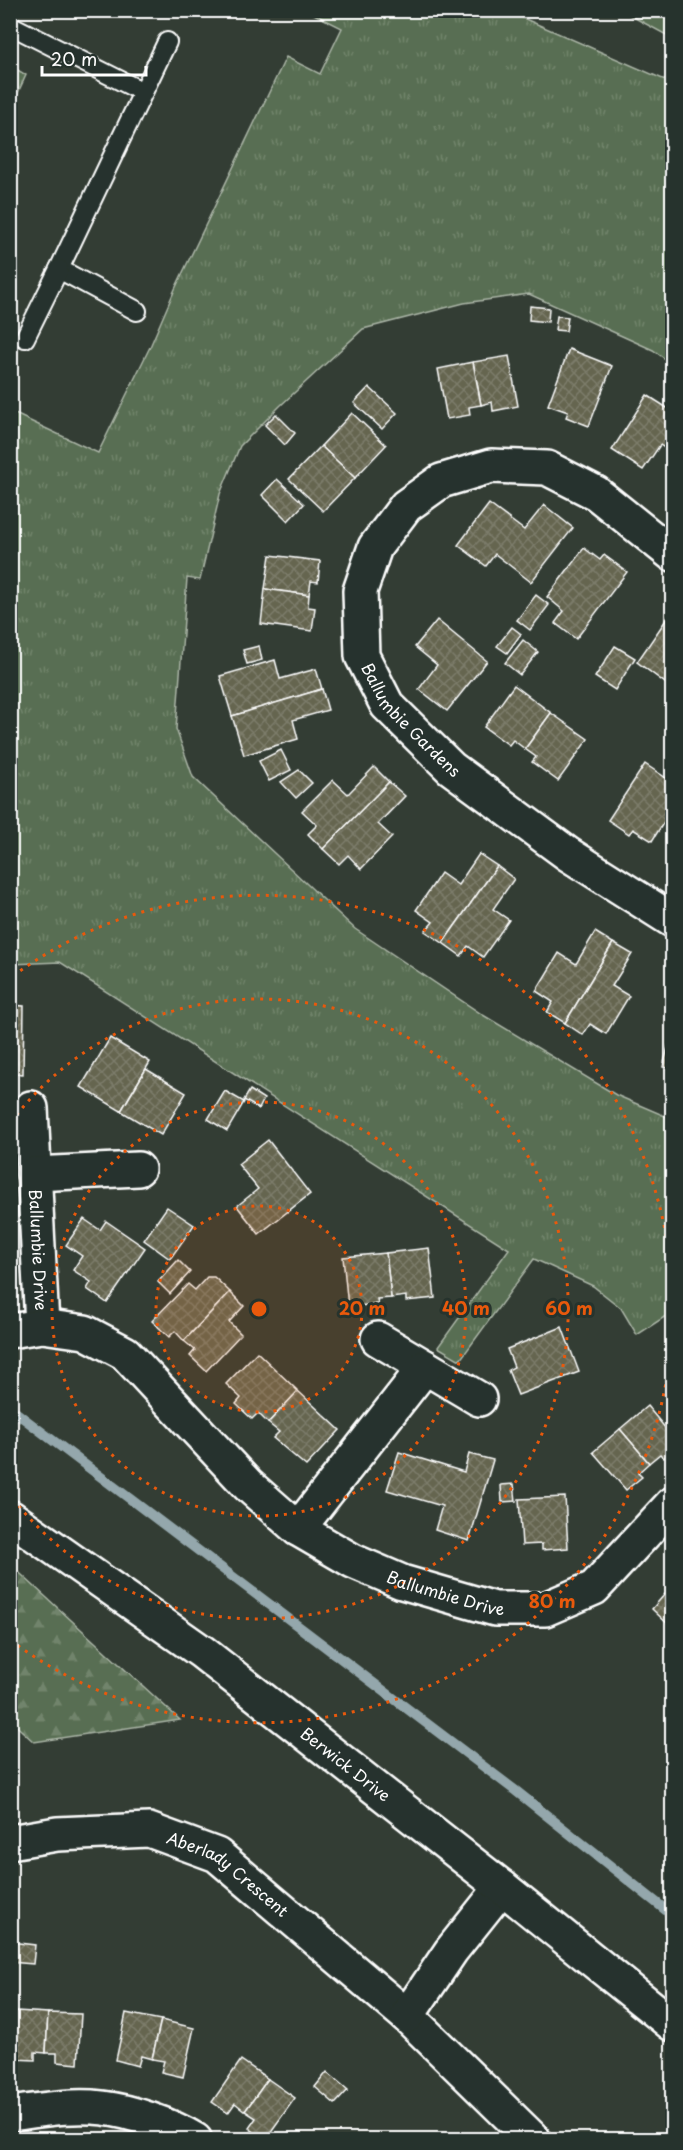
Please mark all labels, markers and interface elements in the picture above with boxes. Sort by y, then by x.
scale bar [42,39,146,77]
text: 20 m [51,45,97,72]
street label: Ballumbie Gardens [356,658,466,782]
street label: Ballumbie Drive [24,1188,54,1311]
text: 20 m [339,1294,385,1321]
text: 40 m [442,1294,490,1321]
text: 60 m [545,1294,593,1321]
centre of rings [249,1299,269,1319]
street label: Ballumbie Drive [383,1564,504,1620]
text: 80 m [528,1587,576,1614]
street label: Berwick Drive [296,1721,396,1807]
street label: Aberlady Crescent [164,1825,295,1922]

